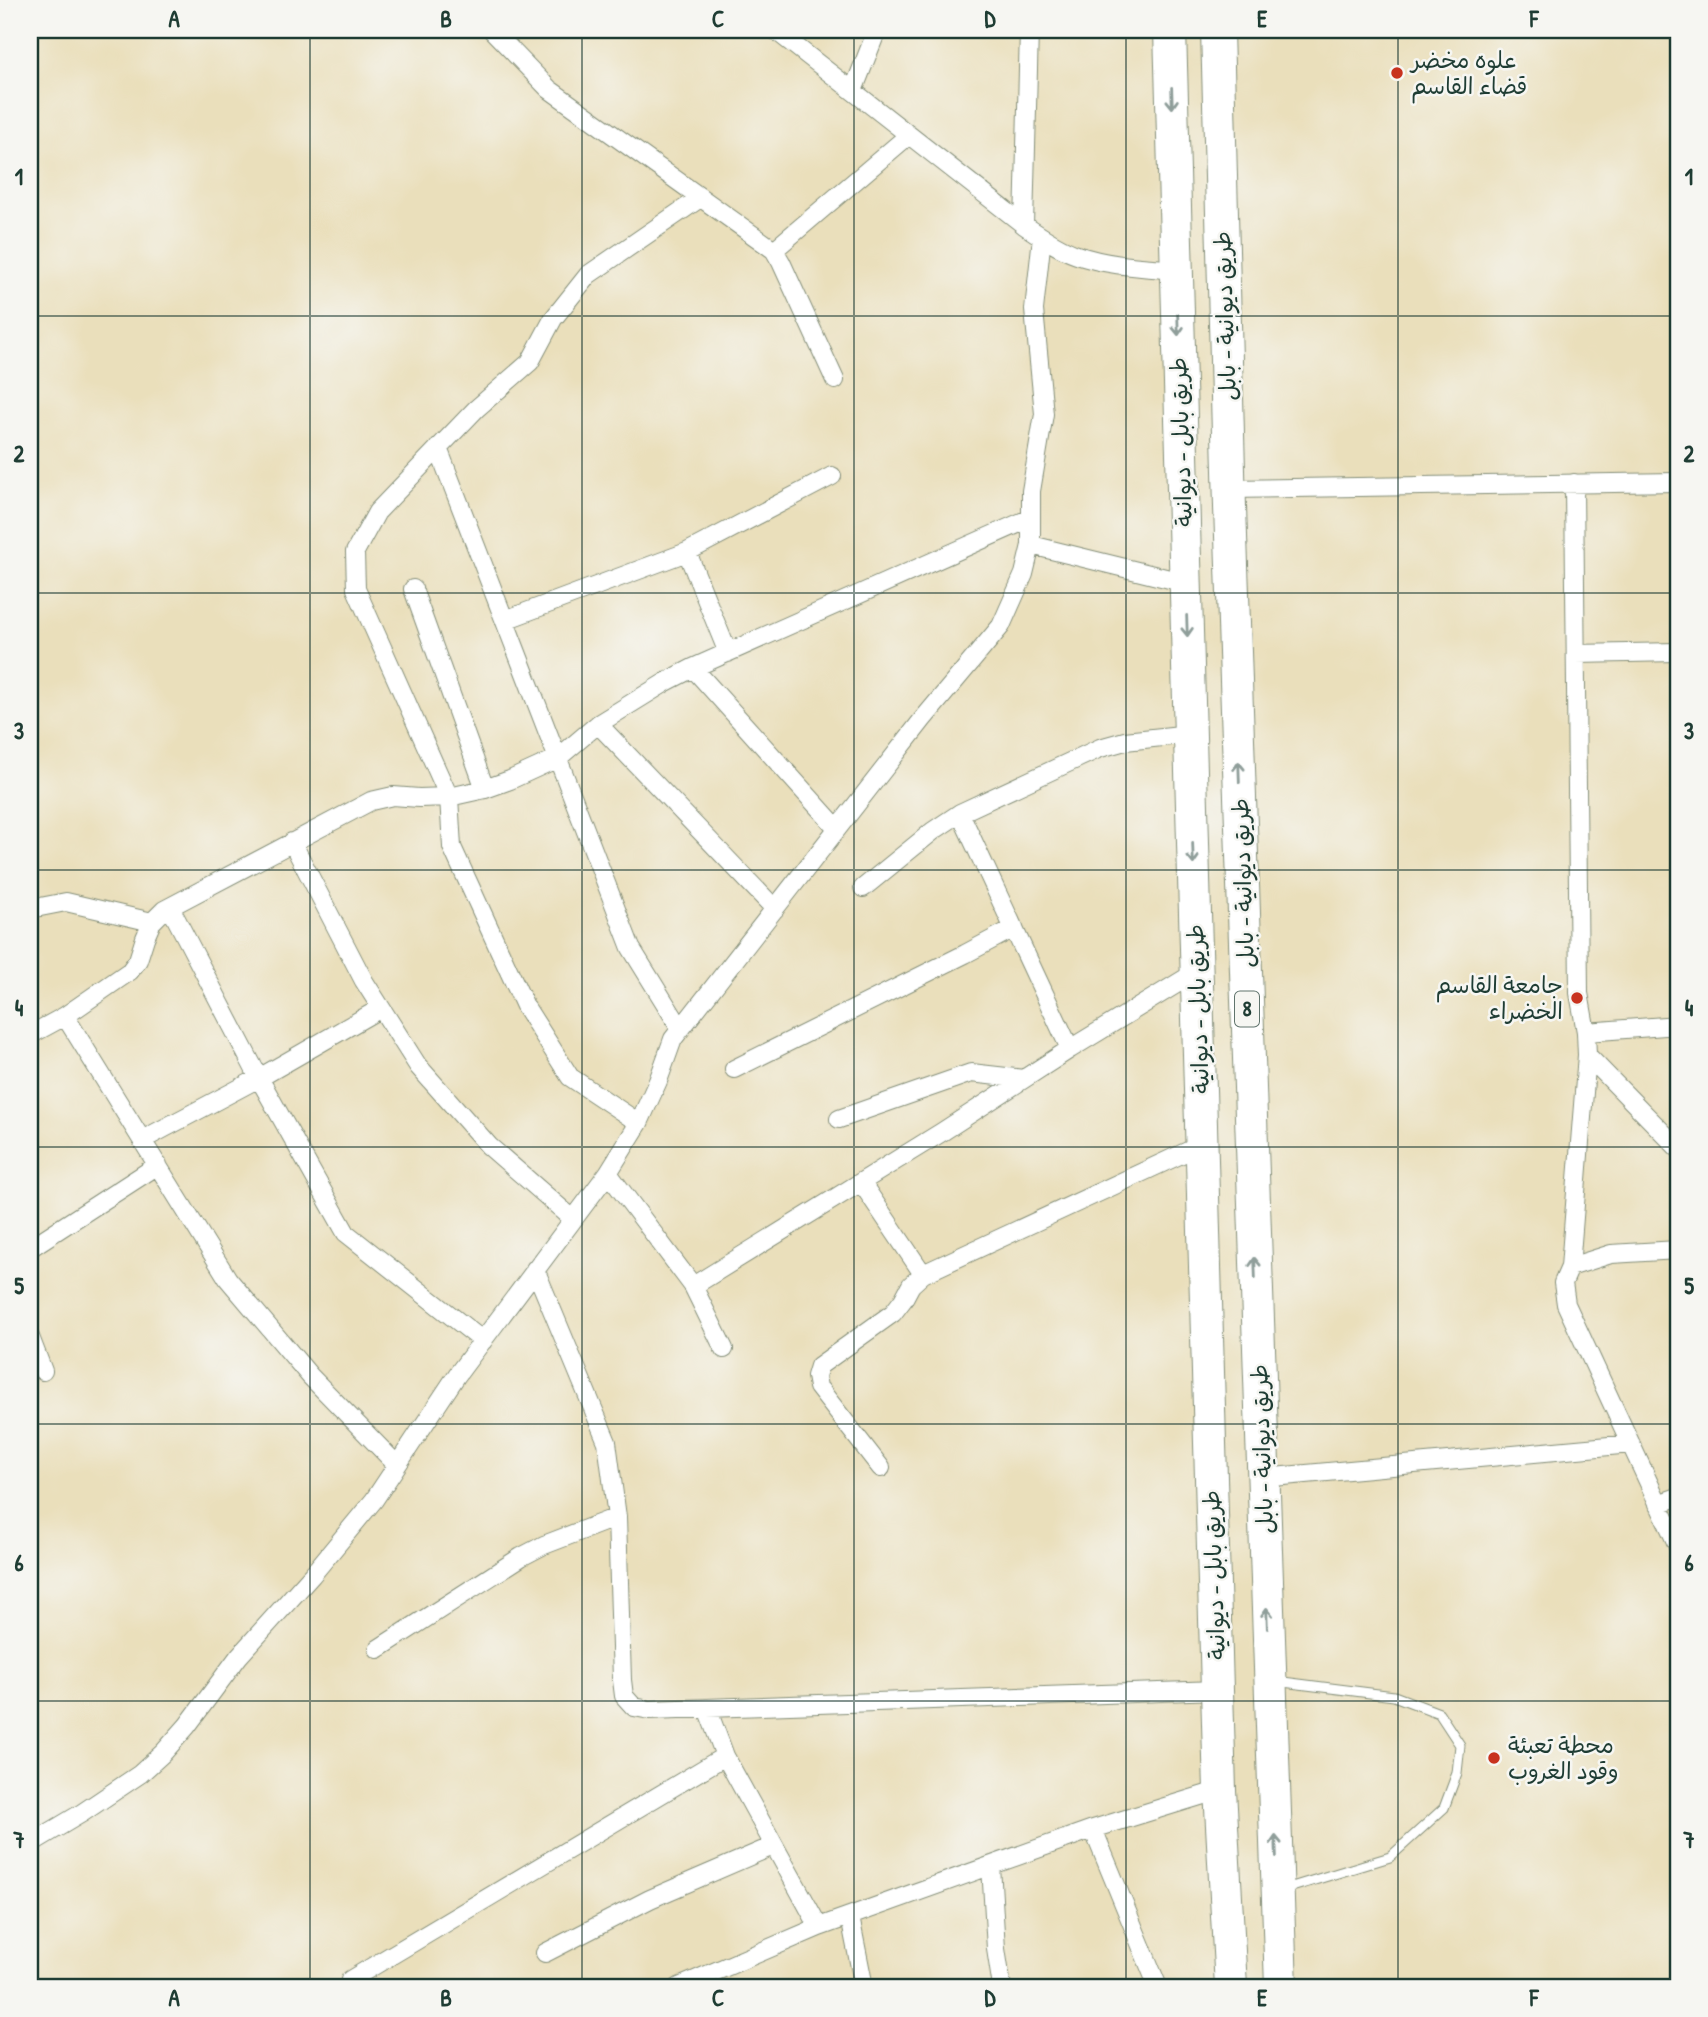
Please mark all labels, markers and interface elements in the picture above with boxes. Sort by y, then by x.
text: A [168,3,180,34]
text: B [440,3,452,34]
text: C [712,3,724,34]
text: D [985,3,997,34]
text: E [1257,3,1268,34]
text: F [1529,3,1540,34]
place label: علوه مخضر قضاء القاسم [1409,44,1527,104]
marker: علوه مخضر قضاء القاسم [1389,65,1405,81]
one-way arrow [1165,86,1178,109]
text: 1 [15,161,23,192]
text: 1 [1685,161,1693,192]
street label: طريق ديوانية - بابل [1206,231,1243,401]
one-way arrow [1172,314,1185,337]
street label: طريق بابل - ديوانية [1162,357,1199,527]
text: 2 [14,438,25,469]
text: 2 [1684,438,1695,469]
one-way arrow [1180,614,1193,637]
text: 3 [14,715,24,746]
text: 3 [1684,715,1694,746]
one-way arrow [1232,760,1245,783]
street label: طريق ديوانية - بابل [1224,798,1261,968]
one-way arrow [1186,842,1200,865]
street label: طريق بابل - ديوانية [1179,924,1216,1094]
place label: جامعة القاسم الخضراء [1435,969,1563,1026]
marker: جامعة القاسم الخضراء [1569,990,1585,1006]
text: 4 [15,992,24,1023]
road number: 8 [1235,992,1259,1026]
text: 4 [1685,992,1694,1023]
one-way arrow [1249,1257,1262,1280]
text: 5 [14,1270,24,1301]
text: 5 [1684,1270,1694,1301]
street label: طريق ديوانية - بابل [1243,1364,1280,1534]
street label: طريق بابل - ديوانية [1195,1490,1232,1660]
text: 6 [14,1547,24,1578]
text: 6 [1684,1547,1694,1578]
one-way arrow [1261,1607,1274,1630]
place label: محطة تعبئة وقود الغروب [1508,1729,1619,1786]
marker: محطة تعبئة وقود الغروب [1486,1750,1502,1766]
text: 7 [12,1824,25,1855]
text: 7 [1682,1824,1695,1855]
one-way arrow [1269,1834,1282,1857]
text: A [168,1982,180,2013]
text: B [440,1982,452,2013]
text: C [712,1982,724,2013]
text: D [985,1982,997,2013]
text: E [1257,1982,1268,2013]
text: F [1529,1982,1540,2013]

